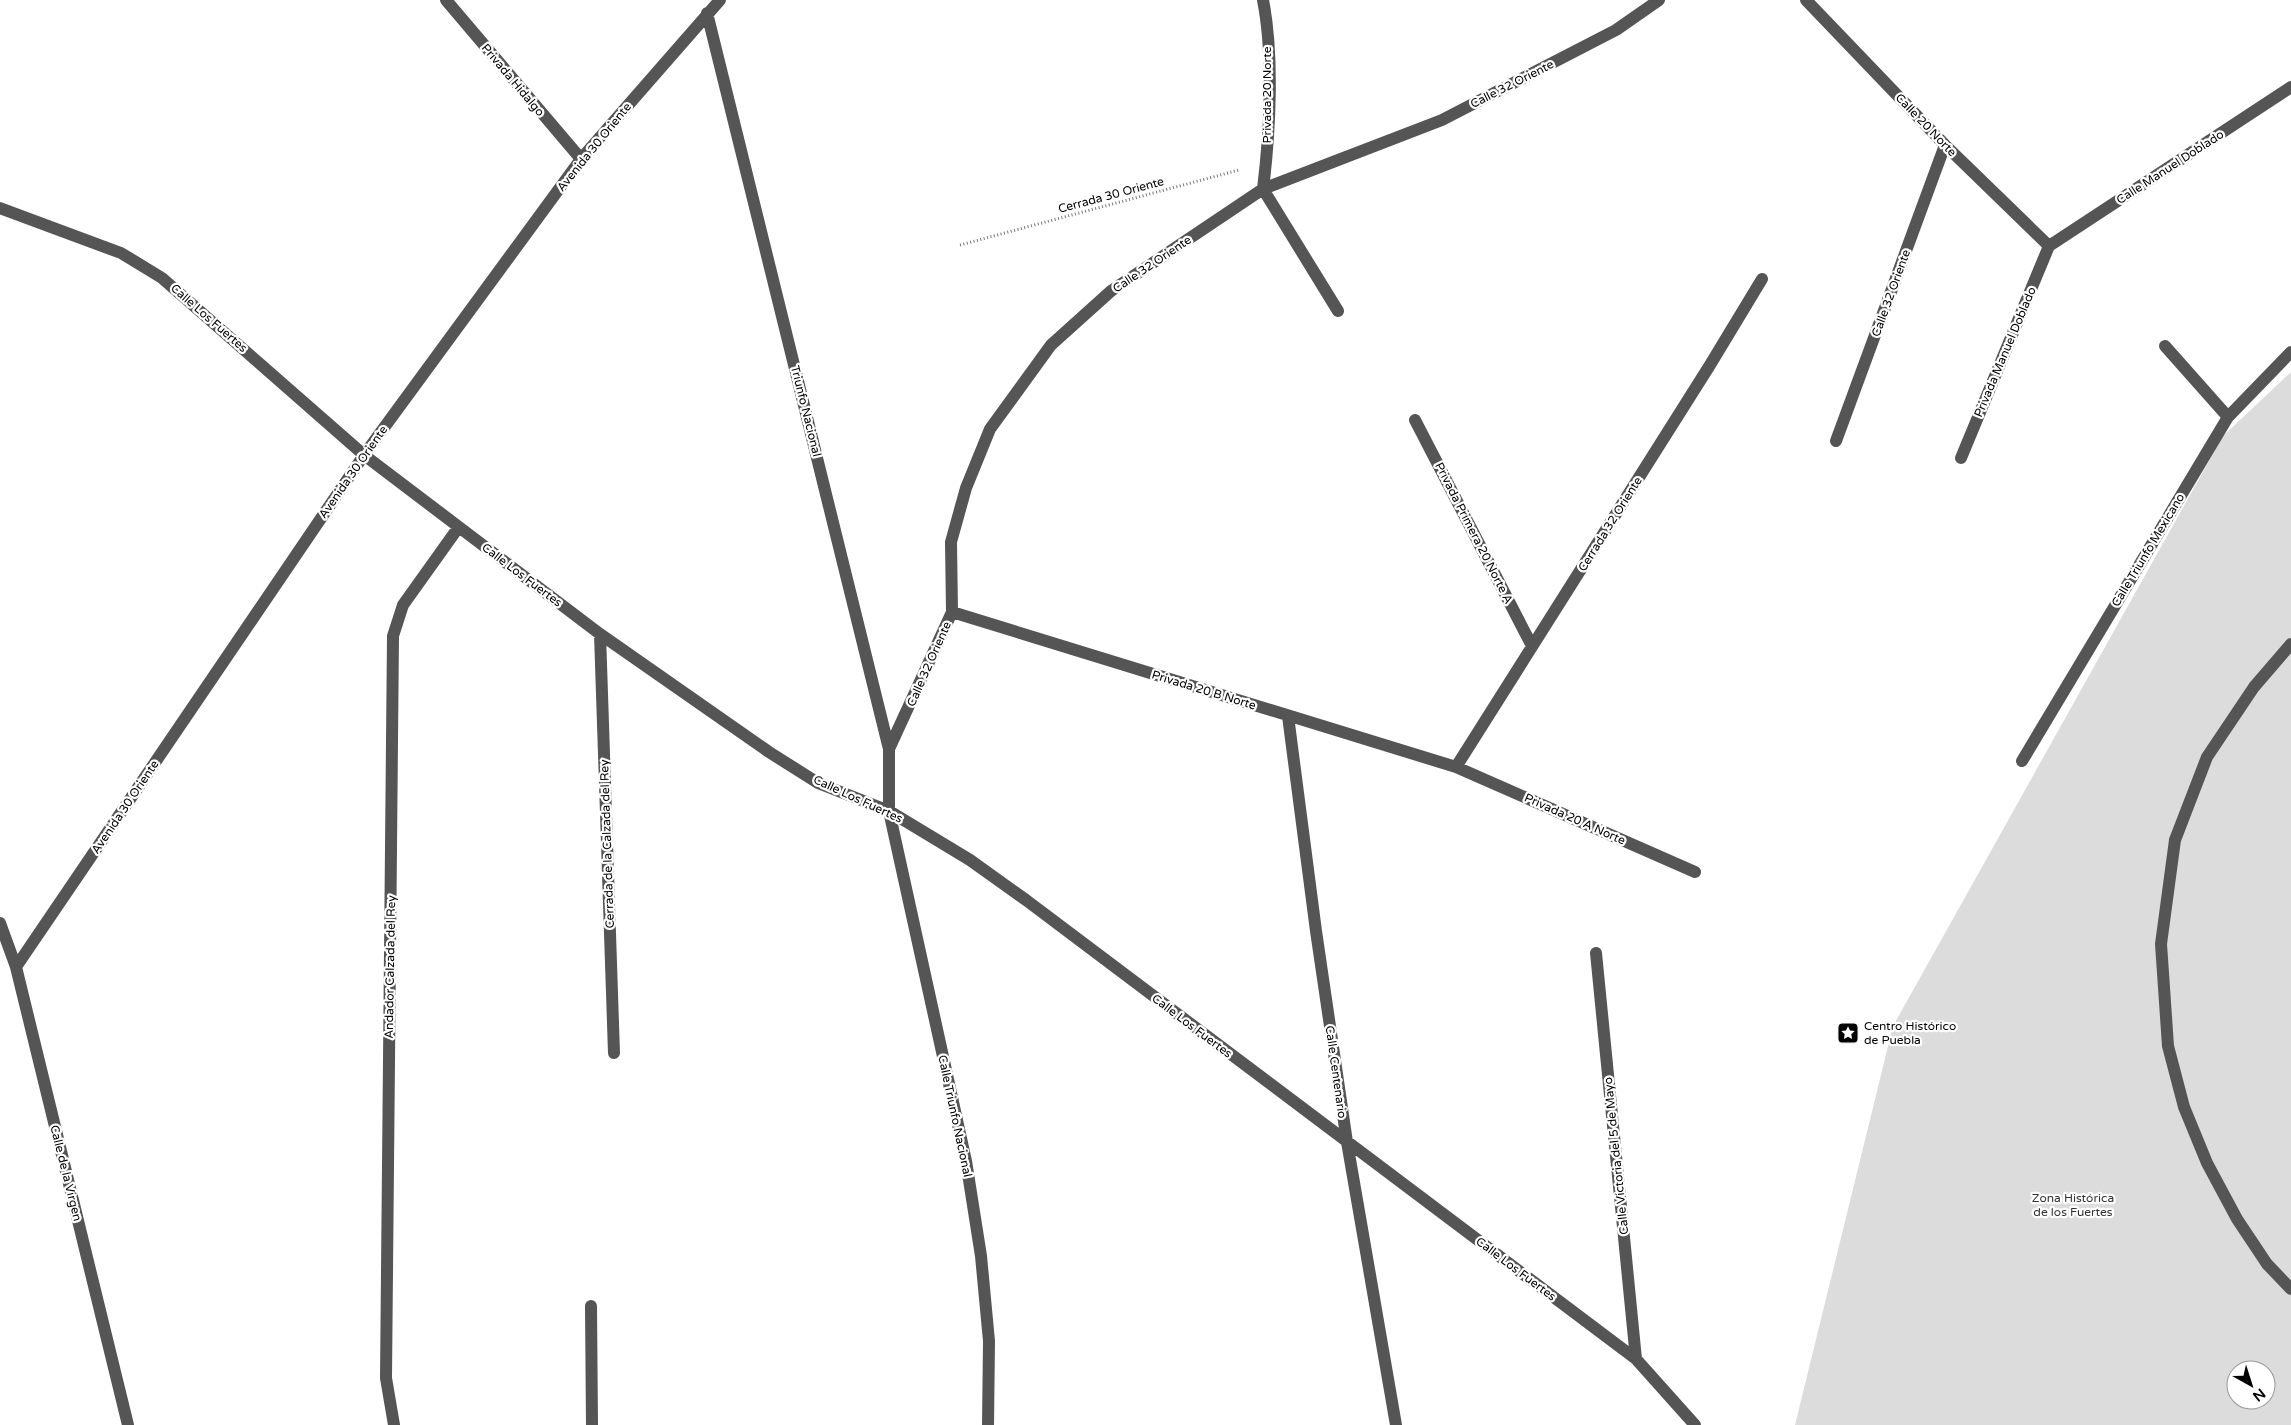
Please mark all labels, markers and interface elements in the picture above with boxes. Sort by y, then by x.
street label: Privada Hidalgo [479,41,547,119]
street label: Privada 20 Norte [1260,46,1274,143]
street label: Calle 32 Oriente [1468,57,1556,111]
street label: Calle 20 Norte [1893,91,1960,159]
street label: Avenida 30 Oriente [554,100,634,194]
street label: Calle Manuel Doblado [2114,127,2226,207]
street label: Cerrada 30 Oriente [1057,174,1166,216]
street label: Calle 32 Oriente [1110,232,1194,295]
street label: Calle 32 Oriente [1869,247,1913,338]
street label: Calle Los Fuertes [168,281,250,355]
street label: Privada Manuel Doblado [1971,285,2039,419]
street label: Triunfo Nacional [788,364,824,458]
street label: Avenida 30 Oriente [316,423,390,521]
street label: Privada Primera 20 Norte A [1432,460,1516,606]
street label: Cerrada 32 Oriente [1575,474,1645,574]
street label: Calle Triunfo Mexicano [2109,491,2187,609]
street label: Calle Los Fuertes [479,540,565,610]
street label: Calle 32 Oriente [904,619,954,709]
street label: Privada 20 B Norte [1150,667,1258,713]
street label: Avenida 30 Oriente [88,757,162,857]
street label: Cerrada de la Calzada del Rey [597,759,617,929]
street label: Calle Los Fuertes [811,772,905,826]
street label: Privada 20 A Norte [1522,790,1628,848]
street label: Andador Calzada del Rey [382,895,398,1039]
street label: Calle Los Fuertes [1149,991,1235,1061]
place label: Centro Histórico de Puebla [1864,1019,1956,1047]
place icon: Centro Histórico de Puebla [1836,1021,1860,1045]
street label: Calle Centenario [1323,1025,1349,1119]
street label: Calle Triunfo Nacional [935,1054,975,1178]
street label: Calle Victoria del 5 de Mayo [1601,1077,1631,1235]
street label: Calle de la Virgen [47,1123,85,1223]
park label: Zona Histórica de los Fuertes [2032,1191,2114,1219]
street label: Calle Los Fuertes [1473,1234,1559,1304]
north arrow [2226,1360,2276,1410]
text: N [2249,1385,2269,1405]

